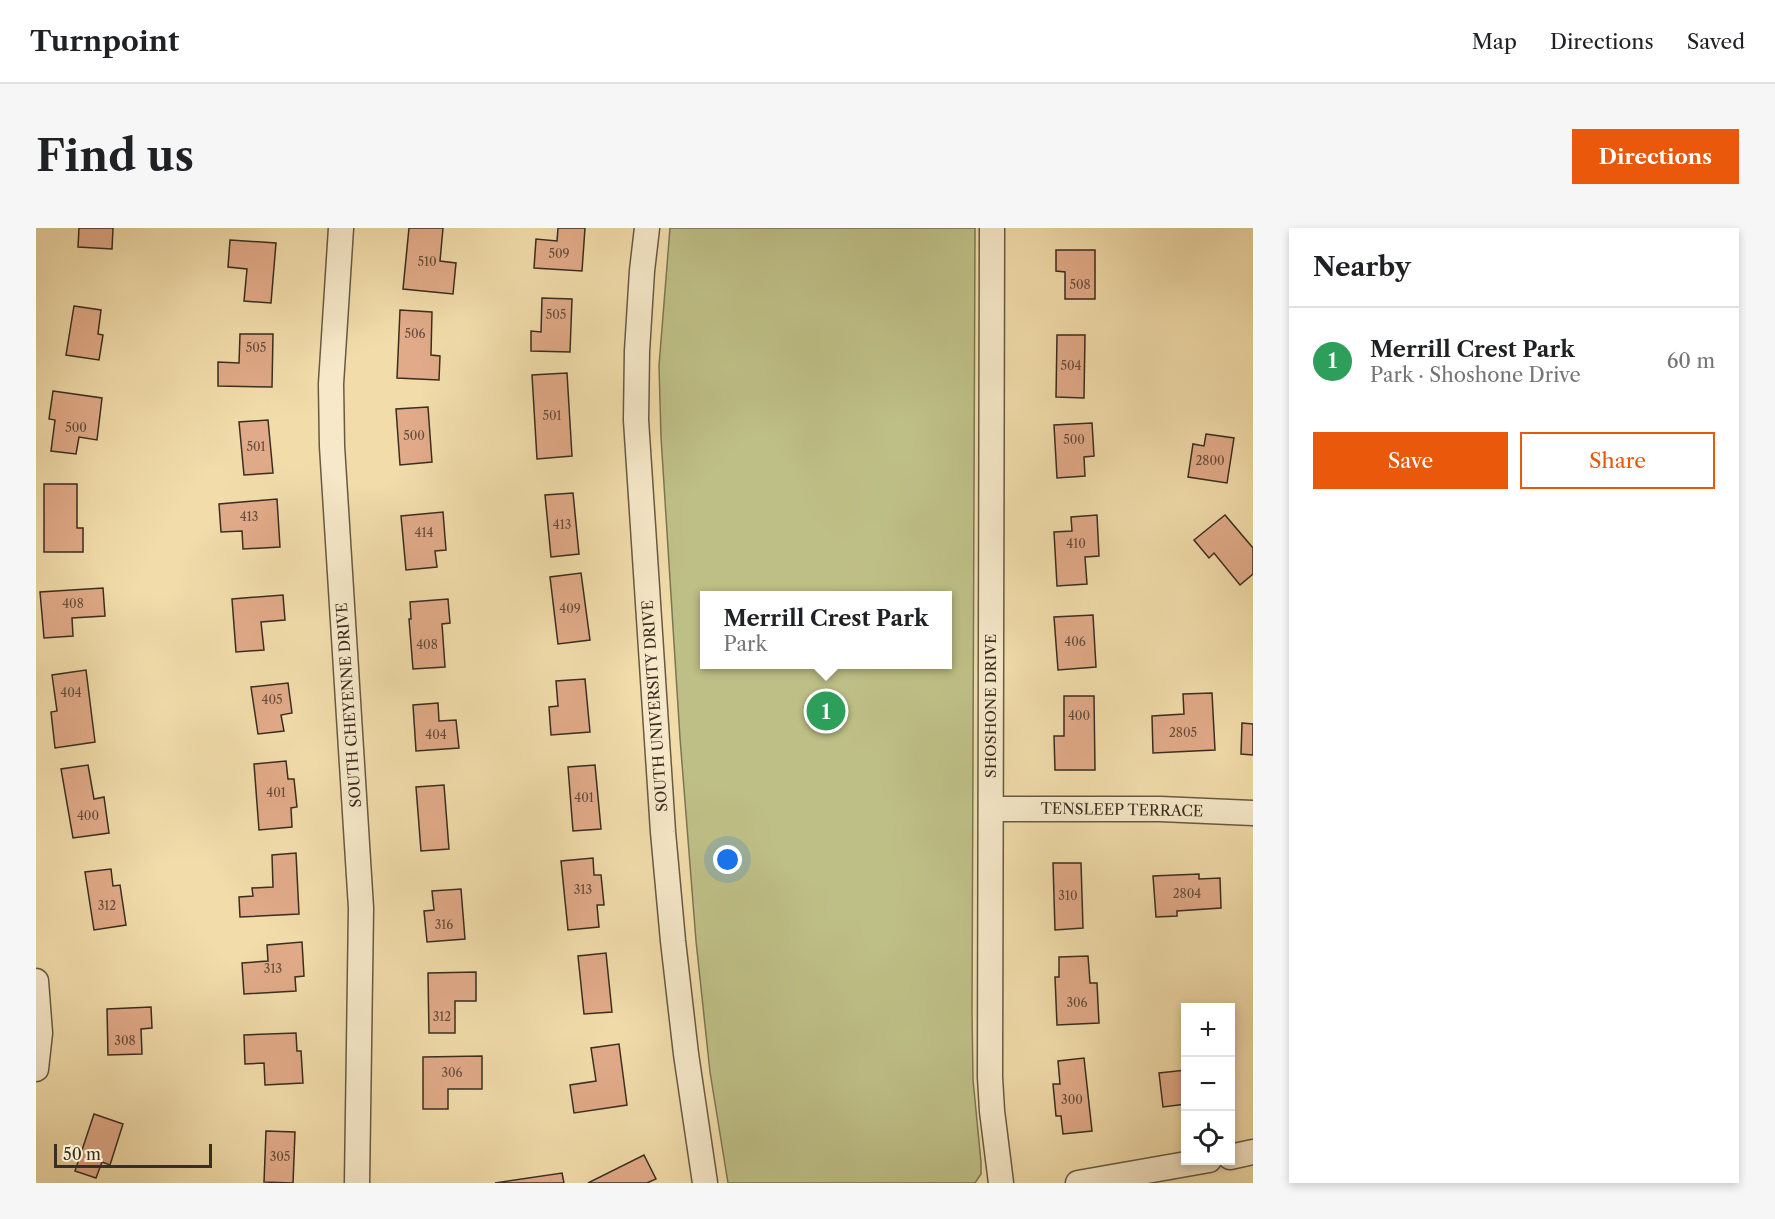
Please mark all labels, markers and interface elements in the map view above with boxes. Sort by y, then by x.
text: Turnpoint [30,24,179,58]
text: Map [1472,29,1517,54]
text: Directions [1550,29,1654,54]
text: Saved [1687,29,1745,54]
button: Directions [1572,129,1739,184]
text: Find us [36,130,194,182]
house number: 509 [548,246,570,261]
text: Nearby [1313,251,1411,283]
house number: 510 [417,254,437,269]
house number: 508 [1069,277,1091,292]
house number: 505 [546,307,566,322]
house number: 506 [404,326,426,341]
text: Merrill Crest Park [1370,336,1575,363]
house number: 505 [246,340,266,355]
text: 1 [1328,349,1337,373]
text: 60 m [1667,349,1715,373]
house number: 504 [1060,358,1082,373]
text: Park · Shoshone Drive [1370,363,1581,387]
house number: 501 [542,408,562,423]
house number: 500 [65,420,87,435]
house number: 500 [403,428,425,443]
house number: 500 [1063,432,1085,447]
button: Save [1313,432,1508,489]
button: Share [1520,432,1715,489]
house number: 501 [246,439,266,454]
house number: 2800 [1195,453,1225,468]
house number: 413 [240,509,258,524]
house number: 413 [553,517,571,532]
house number: 414 [415,525,434,540]
house number: 410 [1066,536,1086,551]
popup [700,591,952,669]
house number: 408 [62,596,84,611]
street label: SOUTH UNIVERSITY DRIVE [638,599,671,813]
house number: 409 [559,601,581,616]
street label: SOUTH CHEYENNE DRIVE [332,602,365,808]
text: Merrill Crest Park [724,605,928,632]
text: Park [724,632,767,656]
street label: SHOSHONE DRIVE [981,634,1000,778]
house number: 406 [1064,634,1086,649]
house number: 408 [416,637,438,652]
house number: 404 [60,685,82,700]
pin: 1 [806,688,846,734]
house number: 405 [261,692,283,707]
house number: 400 [1068,708,1090,723]
house number: 2805 [1169,725,1197,740]
house number: 404 [425,727,447,742]
house number: 401 [266,785,286,800]
house number: 401 [574,790,594,805]
street label: TENSLEEP TERRACE [1041,799,1203,820]
house number: 400 [77,808,99,823]
your location [713,845,742,874]
house number: 313 [574,882,592,897]
house number: 2804 [1173,886,1201,901]
house number: 310 [1058,888,1078,903]
house number: 312 [98,898,116,913]
house number: 316 [435,917,453,932]
house number: 313 [264,961,282,976]
house number: 306 [1066,995,1088,1010]
map controls [1181,1003,1235,1165]
button: + [1181,1003,1235,1057]
house number: 312 [433,1009,451,1024]
house number: 308 [114,1033,136,1048]
button: − [1181,1057,1235,1111]
house number: 306 [441,1065,463,1080]
house number: 300 [1061,1092,1083,1107]
button: locate [1181,1111,1235,1165]
scale bar [54,1141,212,1168]
text: 50 m [63,1144,101,1164]
house number: 305 [270,1149,290,1164]

